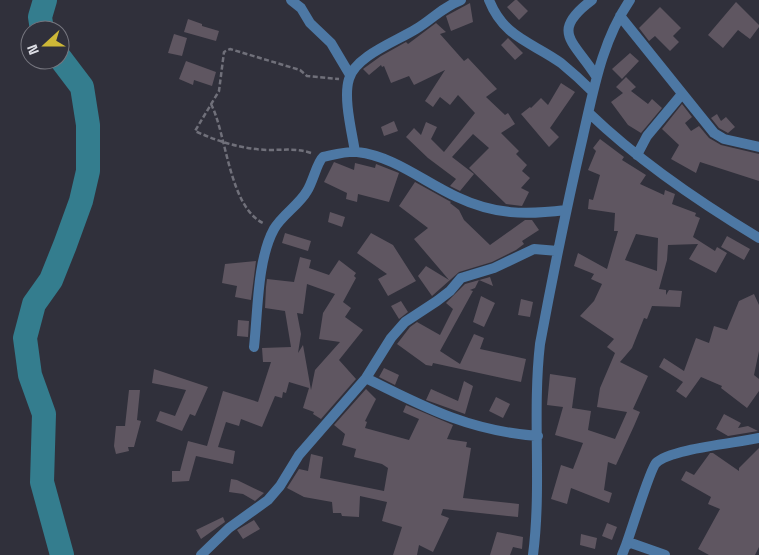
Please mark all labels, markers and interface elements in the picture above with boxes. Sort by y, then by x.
north arrow [20,20,70,70]
text: N [23,42,43,57]

